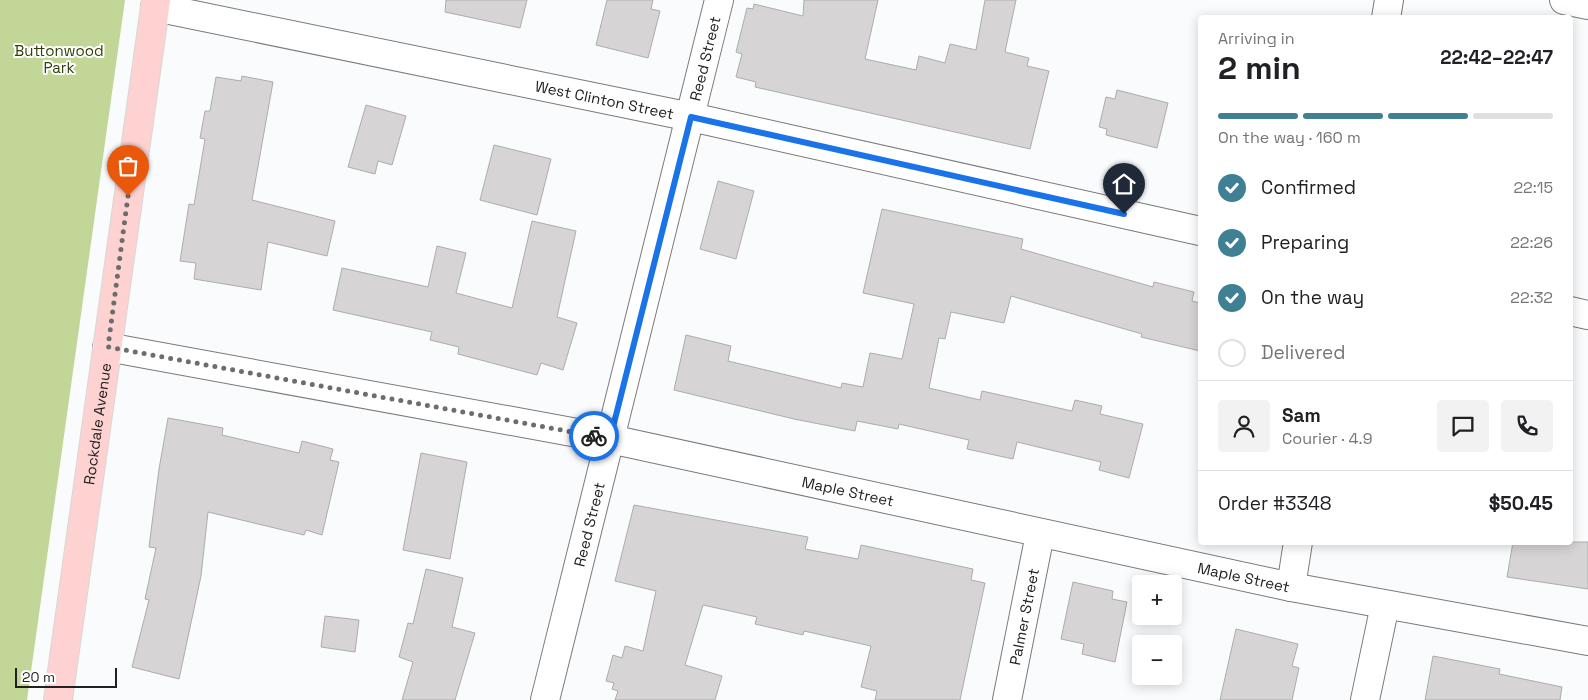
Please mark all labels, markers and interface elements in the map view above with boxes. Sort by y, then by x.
street label: Reed Street [685,14,724,103]
text: Arriving in [1218,28,1295,49]
park label: Buttonwood Park [14,41,104,77]
text: 22:42–22:47 [1440,45,1553,70]
text: 2 min [1218,48,1301,88]
street label: West Clinton Street [534,76,676,123]
text: On the way · 160 m [1218,127,1361,148]
pin [107,145,149,196]
icon: bag [114,152,142,180]
pin [1103,163,1145,214]
icon: home [1110,170,1138,198]
icon: check [1218,174,1246,202]
text: Confirmed [1261,175,1356,200]
text: 22:15 [1513,177,1553,198]
icon: check [1218,229,1246,257]
text: Preparing [1261,230,1349,255]
text: 22:26 [1510,232,1553,253]
icon: check [1218,284,1246,312]
text: On the way [1261,285,1364,310]
text: 22:32 [1510,287,1553,308]
text: Delivered [1261,340,1346,365]
street label: Rockdale Avenue [79,361,115,486]
button: person [1218,400,1270,452]
button: chat [1437,400,1489,452]
button: phone [1501,400,1553,452]
text: Sam [1282,403,1321,428]
courier [569,411,619,461]
icon: bike [580,422,608,450]
text: Courier · 4.9 [1282,428,1372,449]
street label: Maple Street [800,472,896,510]
street label: Reed Street [569,480,608,569]
text: Order #3348 [1218,491,1332,516]
text: $50.45 [1489,491,1553,516]
street label: Maple Street [1196,558,1292,596]
street label: Palmer Street [1005,566,1043,667]
map controls [1132,575,1182,685]
button: + [1132,575,1182,625]
button: − [1132,635,1182,685]
scale bar [15,665,118,688]
text: 20 m [22,668,55,686]

